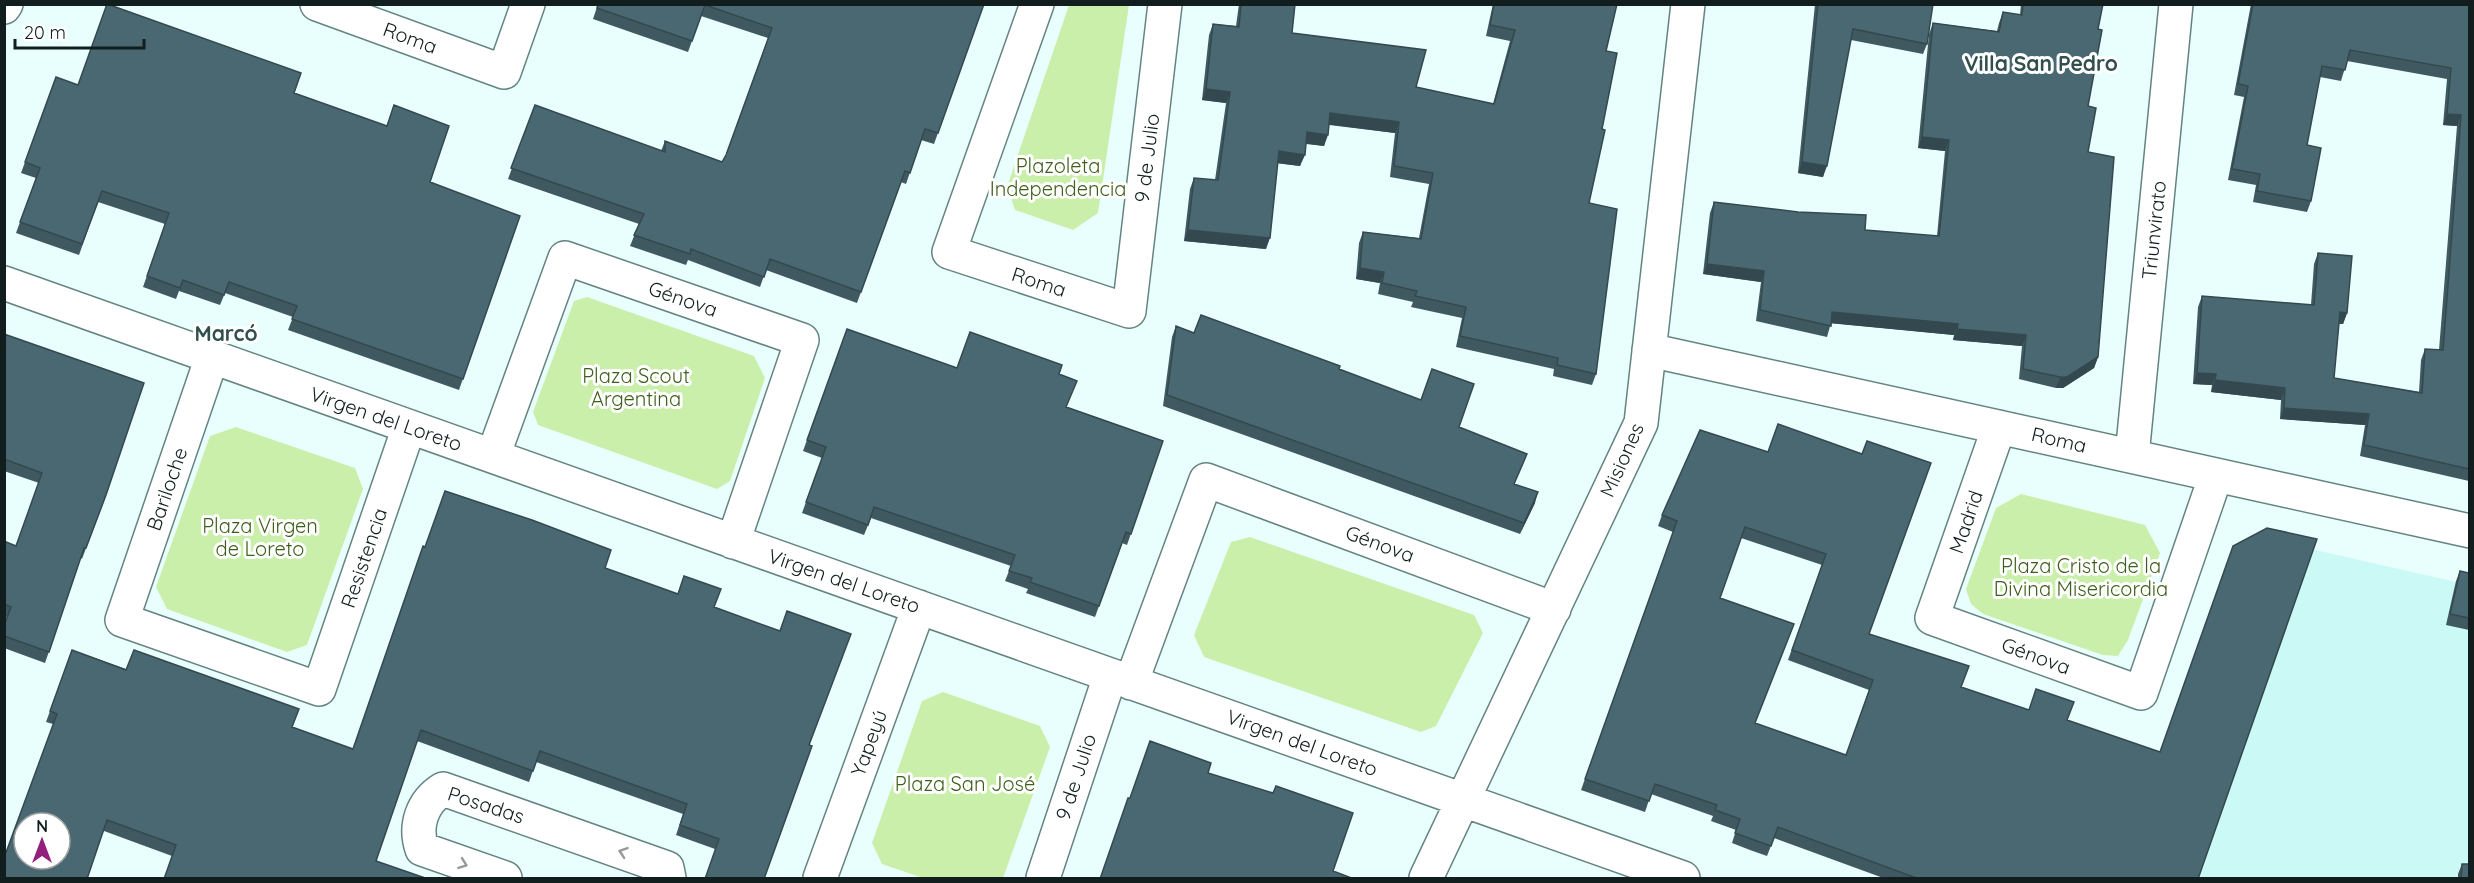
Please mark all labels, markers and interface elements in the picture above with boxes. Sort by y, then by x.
scale bar [15,12,144,50]
street label: Roma [380,16,441,59]
text: 20 m [24,21,66,44]
district label: Villa San Pedro [1964,50,2118,76]
street label: 9 de Julio [1129,112,1164,204]
park label: Plazoleta Independencia [990,153,1126,201]
street label: Triunvirato [2136,179,2171,280]
street label: Roma [1009,261,1070,302]
street label: Génova [645,275,721,322]
district label: Marcó [194,320,258,346]
park label: Plaza Scout Argentina [582,363,690,411]
street label: Virgen del Loreto [307,381,465,456]
street label: Misiones [1594,419,1649,501]
street label: Roma [2029,421,2089,458]
street label: Bariloche [141,444,192,534]
street label: Madrid [1943,487,1988,557]
street label: Resistencia [335,505,392,611]
park label: Plaza Virgen de Loreto [202,513,318,561]
street label: Génova [1342,520,1418,567]
street label: Virgen del Loreto [765,543,923,618]
park label: Plaza Cristo de la Divina Misericordia [1994,553,2168,601]
street label: Génova [1998,632,2074,679]
street label: Virgen del Loreto [1223,704,1381,781]
street label: Yapeyú [845,706,892,779]
street label: 9 de Julio [1050,731,1101,823]
park label: Plaza San José [895,771,1035,796]
street label: Posadas [445,780,528,829]
north arrow [12,811,72,871]
text: N [36,816,48,836]
one-way arrow [618,846,628,859]
one-way arrow [457,856,468,869]

